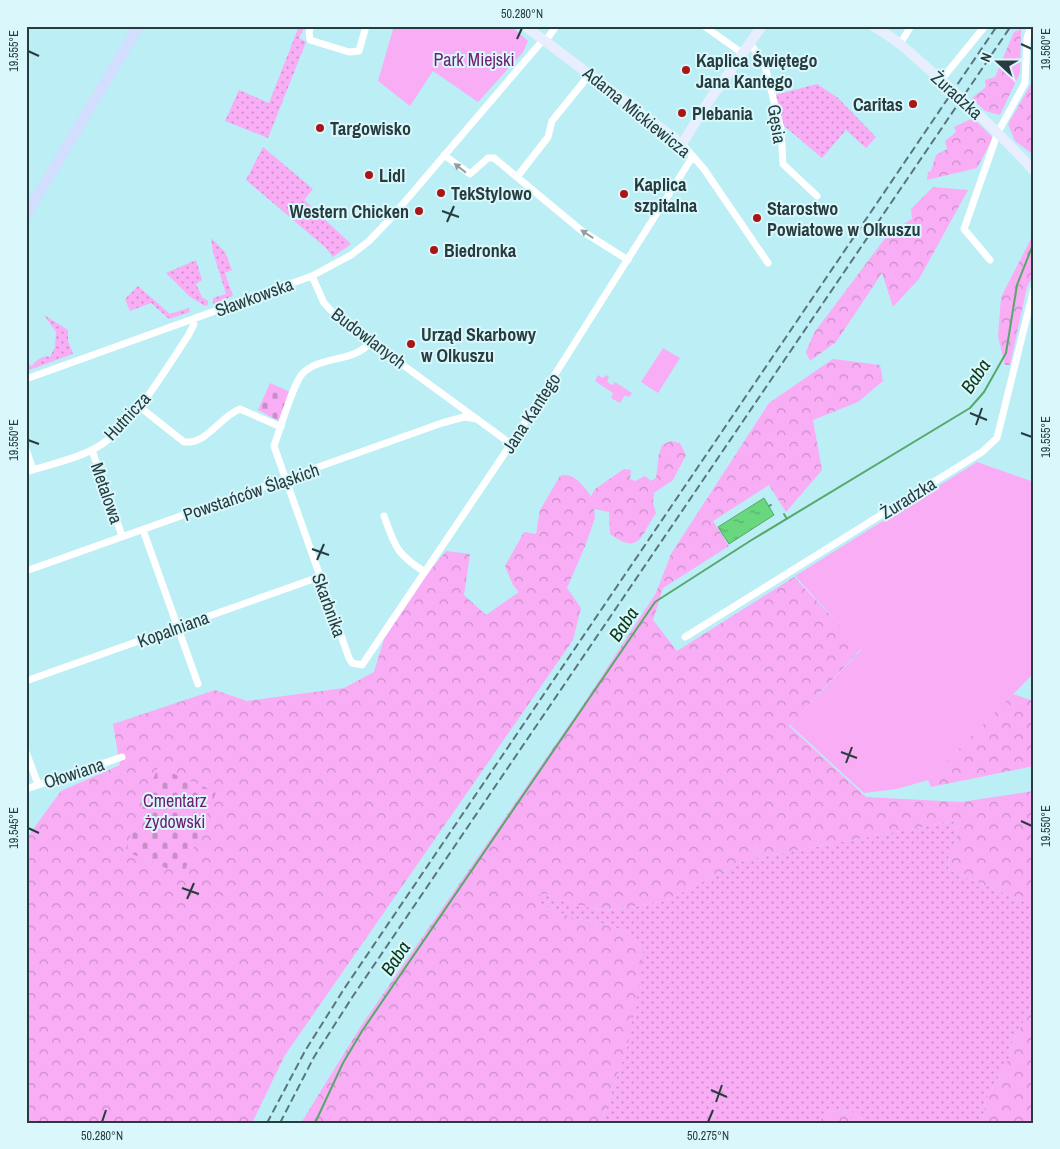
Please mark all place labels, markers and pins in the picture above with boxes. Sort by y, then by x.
place label: Kaplica Świętego Jana Kantego [696,48,817,94]
marker: Kaplica Świętego Jana Kantego [680,64,692,76]
place label: Caritas [853,92,903,117]
marker: Caritas [907,98,919,110]
place label: Plebania [692,101,754,126]
marker: Plebania [676,107,688,119]
place label: Targowisko [330,116,411,141]
marker: Targowisko [314,122,326,134]
place label: Lidl [379,163,405,188]
marker: Lidl [363,169,375,181]
place label: Kaplica szpitalna [634,172,698,218]
place label: TekStylowo [451,181,532,206]
marker: TekStylowo [435,187,447,199]
marker: Kaplica szpitalna [618,188,630,200]
place label: Starostwo Powiatowe w Olkuszu [767,196,920,242]
place label: Western Chicken [289,199,409,224]
marker: Western Chicken [413,205,425,217]
marker: Starostwo Powiatowe w Olkuszu [751,212,763,224]
place label: Biedronka [444,238,517,263]
marker: Biedronka [428,244,440,256]
place label: Urząd Skarbowy w Olkuszu [421,322,537,368]
marker: Urząd Skarbowy w Olkuszu [405,338,417,350]

